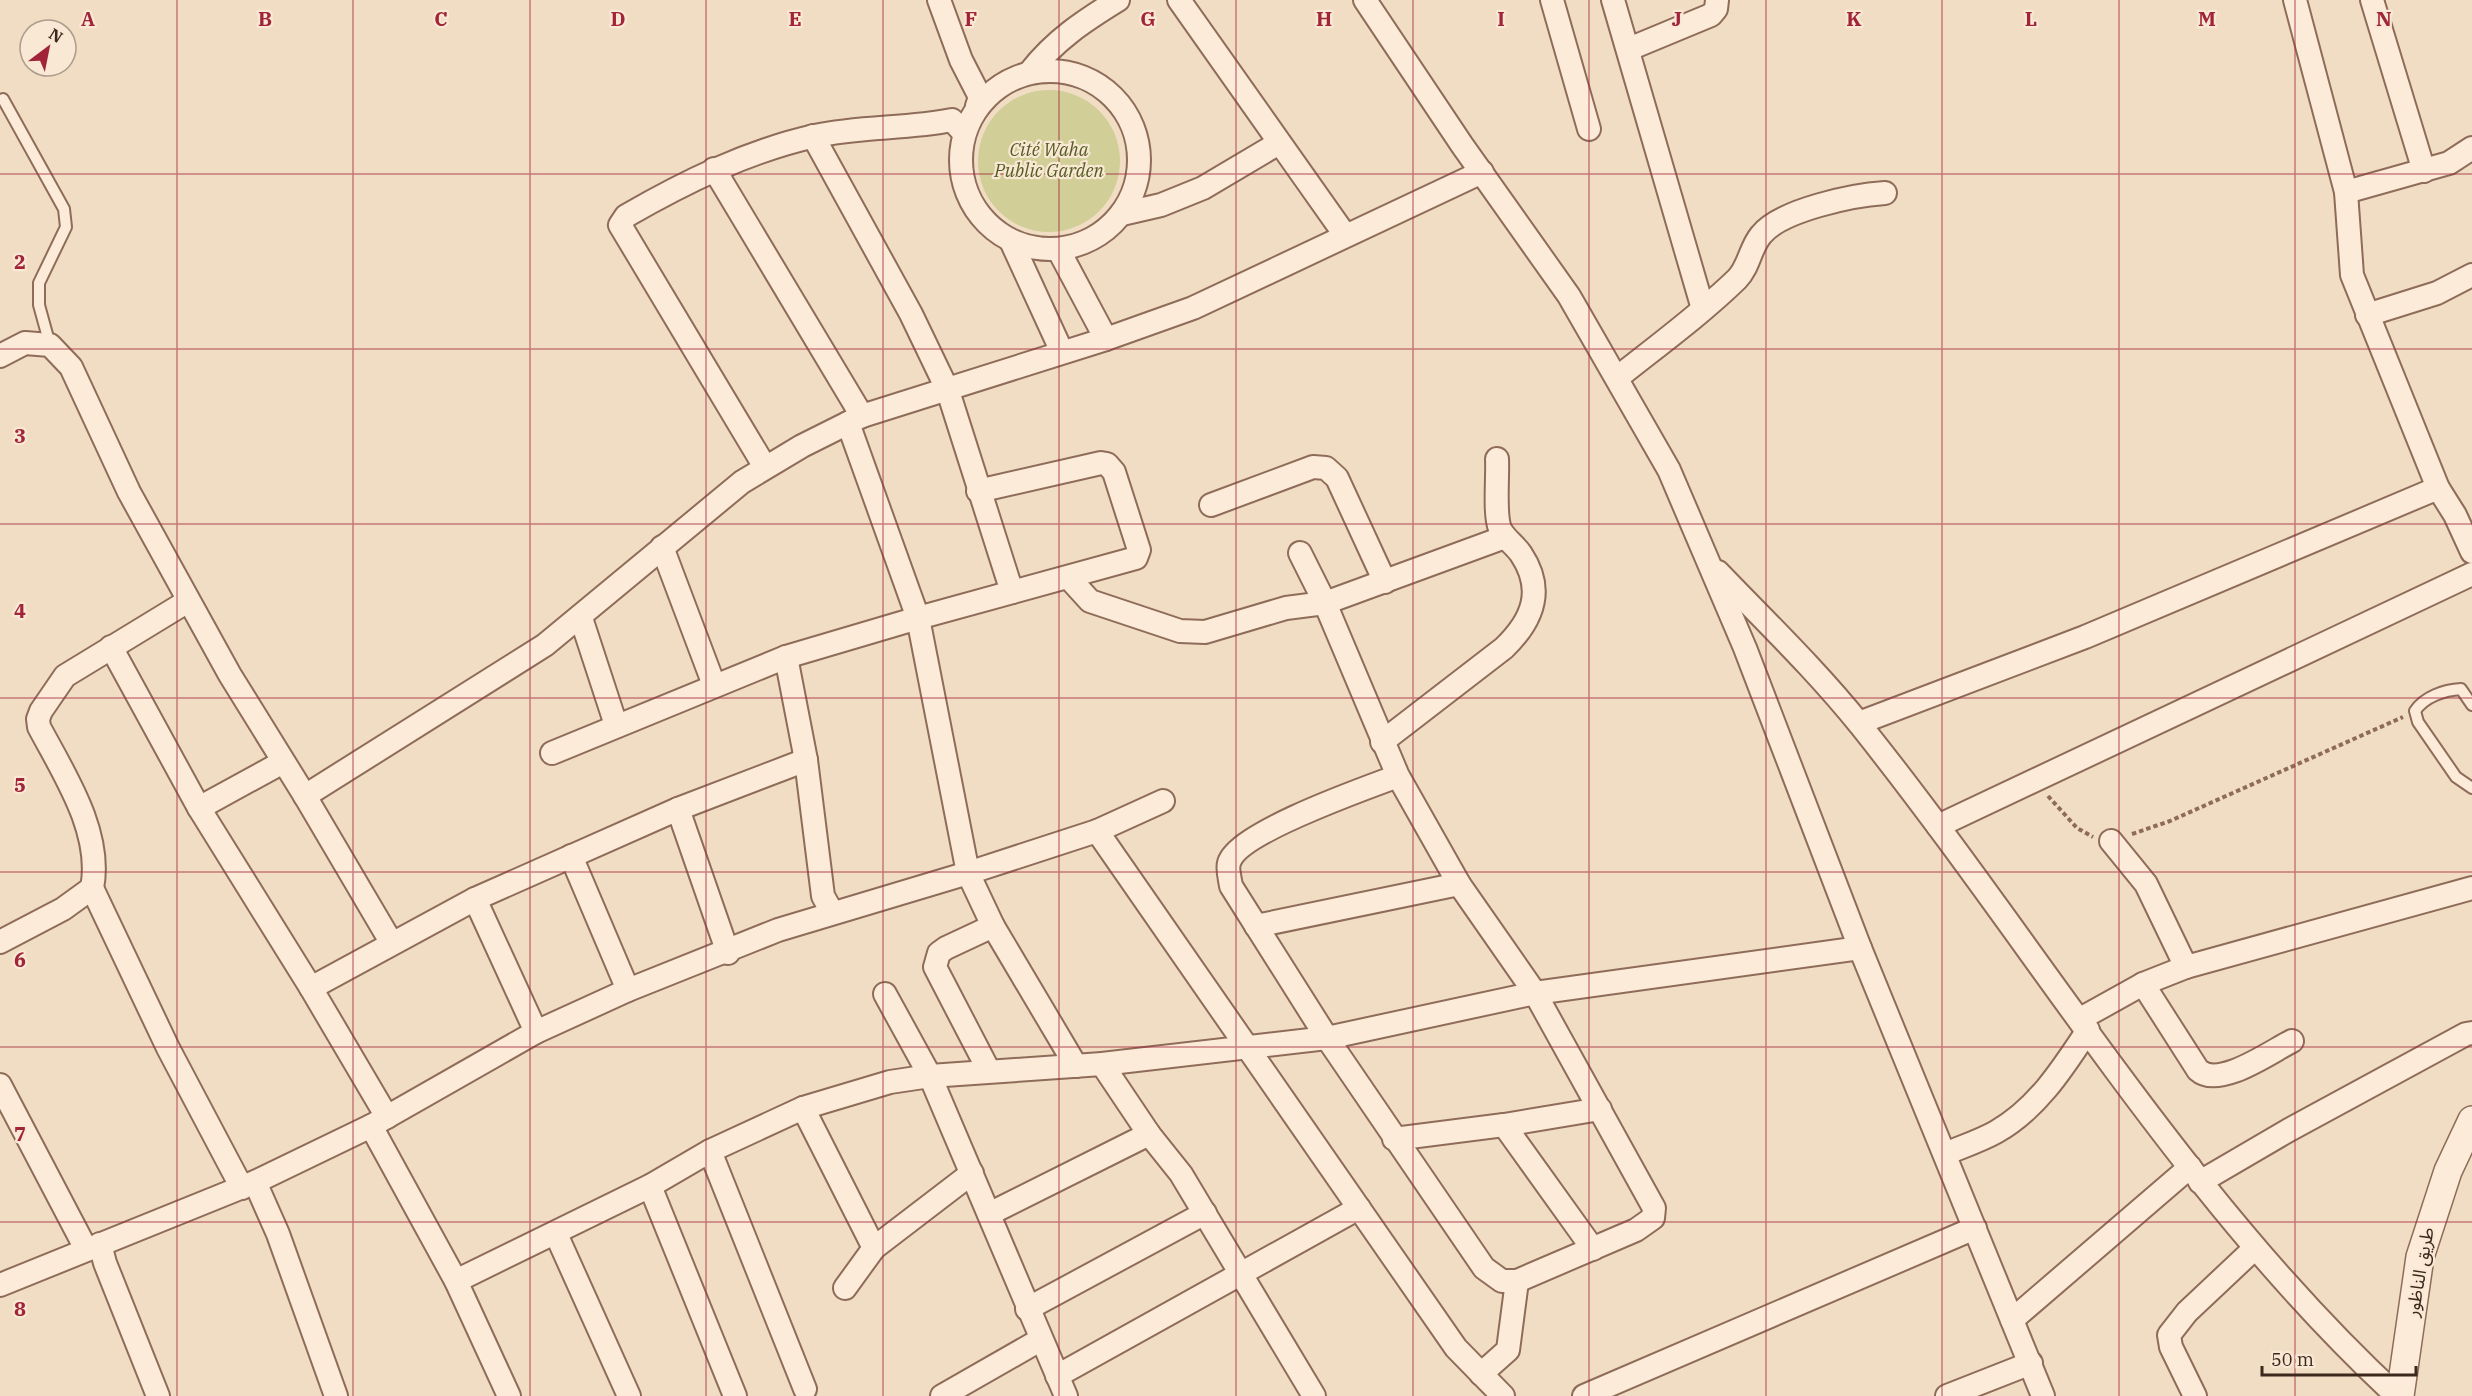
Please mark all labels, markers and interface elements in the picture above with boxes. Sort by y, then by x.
text: A [81,5,95,32]
text: B [258,5,272,32]
text: C [434,5,448,32]
text: D [610,5,626,32]
text: E [788,5,802,32]
text: F [965,5,977,32]
text: G [1140,5,1156,32]
text: H [1316,5,1332,32]
text: I [1497,5,1505,32]
text: J [1672,5,1682,32]
text: K [1846,5,1862,32]
text: L [2025,5,2037,32]
text: M [2198,5,2216,32]
text: N [2376,5,2392,32]
north arrow [18,18,78,78]
text: N [45,23,67,47]
park label: Cité Waha Public Garden [993,138,1105,182]
text: 2 [14,248,26,275]
text: 3 [14,422,26,449]
text: 4 [14,597,26,624]
text: 5 [14,771,26,798]
text: 6 [14,946,26,973]
text: 7 [14,1120,26,1147]
street label: طريق الناظور [2400,1225,2439,1319]
text: 8 [14,1295,26,1322]
scale bar [2262,1339,2416,1377]
text: 50 m [2271,1348,2314,1371]

